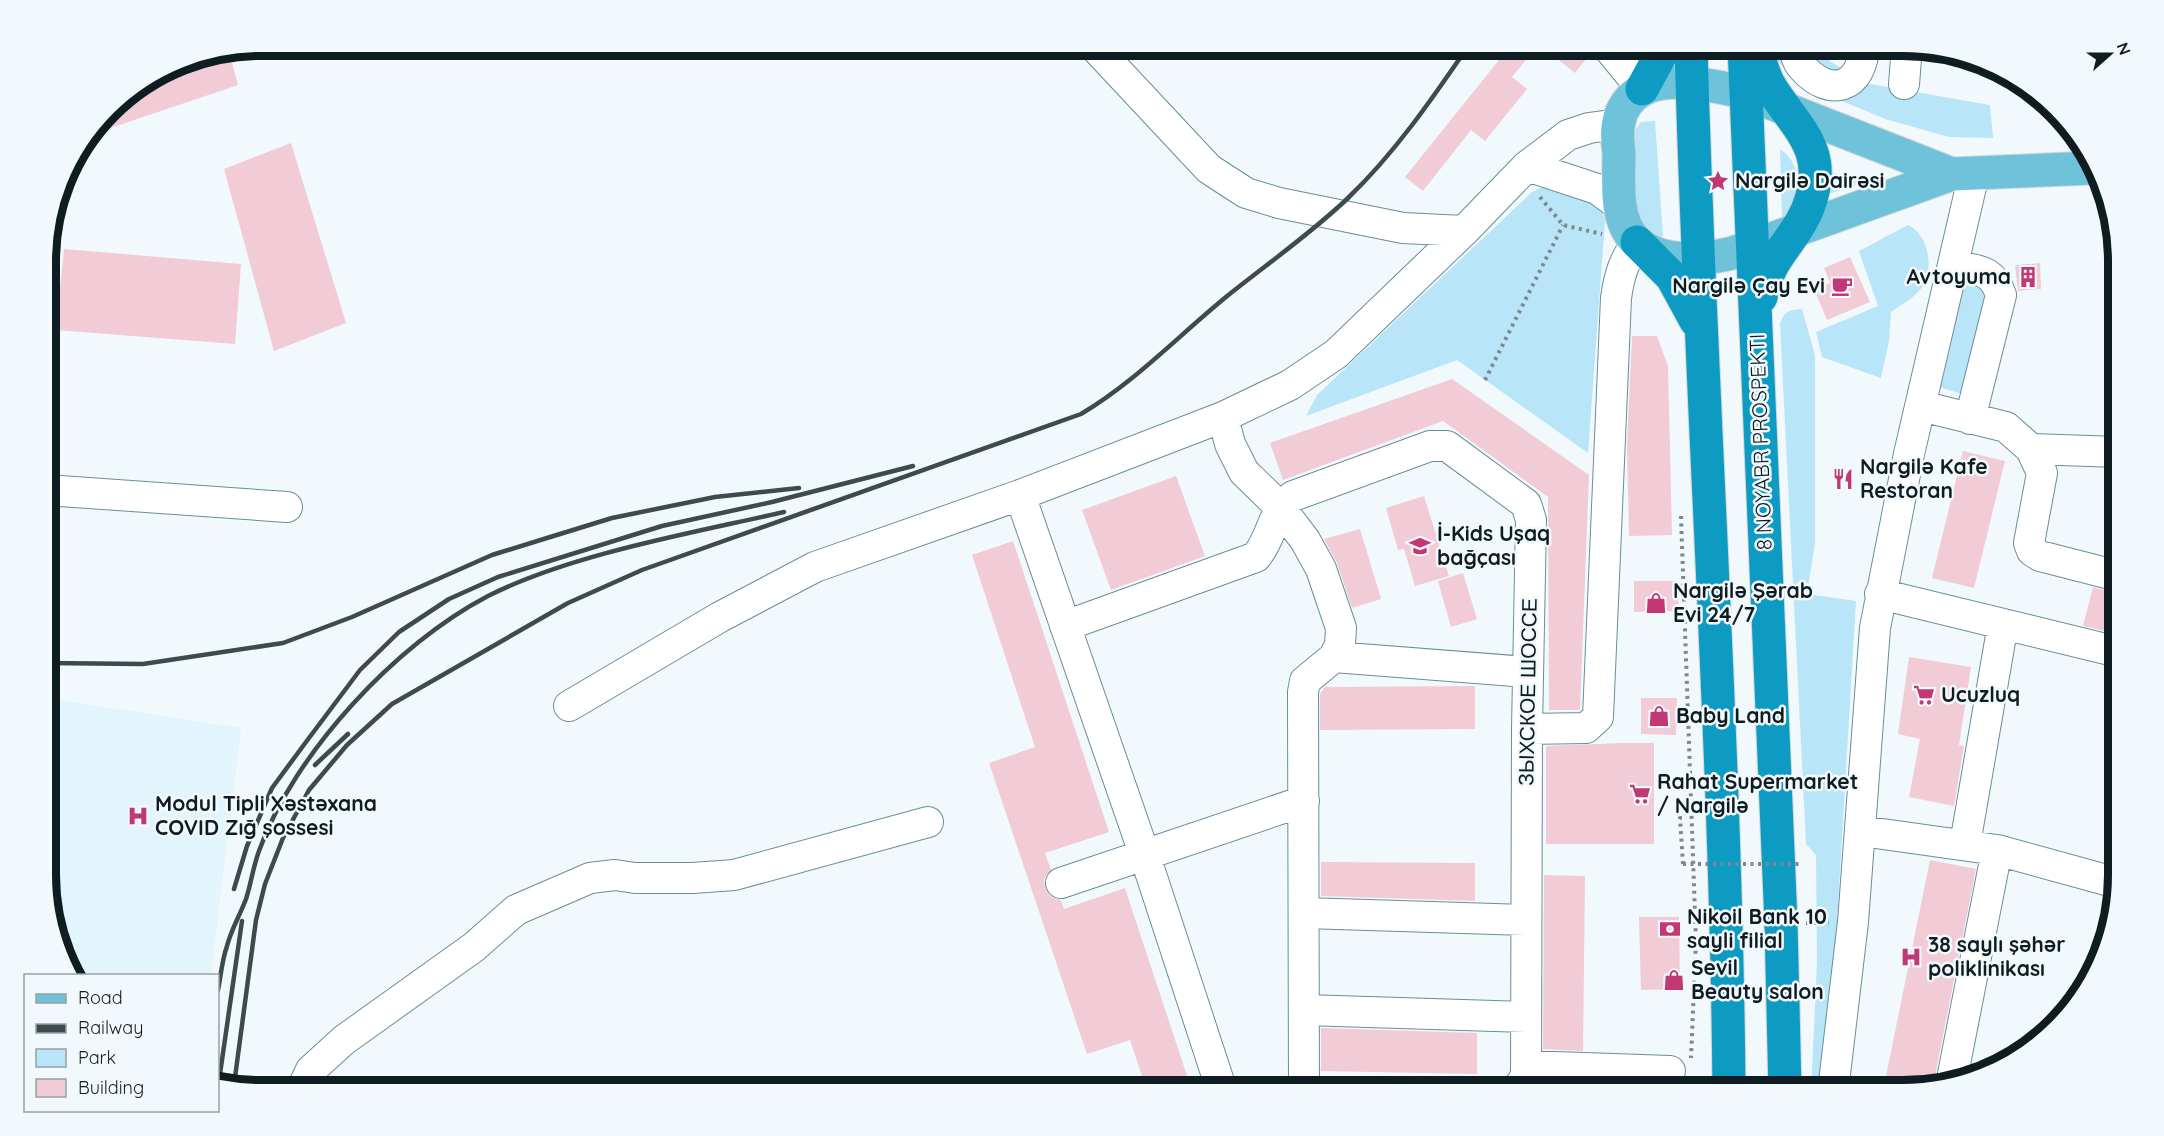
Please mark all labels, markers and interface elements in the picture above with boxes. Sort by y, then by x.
north arrow [2080,24,2140,84]
text: N [2113,40,2135,58]
place label: Nargilə Dairəsi [1735,167,1884,193]
place icon: Nargilə Dairəsi [1706,169,1730,193]
place label: Avtoyuma [1907,263,2011,289]
building icon: Avtoyuma [2016,265,2040,289]
place label: Nargilə Çay Evi [1672,272,1825,298]
cafe icon: Nargilə Çay Evi [1830,274,1854,298]
street label: 8 NOYABR PROSPEKTI [1743,333,1777,551]
place label: Nargilə Kafe Restoran [1860,453,1988,503]
restaurant icon: Nargilə Kafe Restoran [1831,467,1855,491]
place label: İ-Kids Uşaq bağçası [1437,520,1550,570]
school or university icon: İ-Kids Uşaq bağçası [1408,534,1432,558]
place label: Nargilə Şərab Evi 24/7 [1673,577,1813,627]
shop icon: Nargilə Şərab Evi 24/7 [1644,591,1668,615]
street label: ЗЫХСКОЕ ШОССЕ [1512,598,1542,786]
place label: Ucuzluq [1941,681,2020,707]
supermarket icon: Ucuzluq [1912,683,1936,707]
place label: Baby Land [1676,702,1785,728]
shop icon: Baby Land [1647,704,1671,728]
place label: Rahat Supermarket / Nargilə [1657,768,1858,818]
supermarket icon: Rahat Supermarket / Nargilə [1628,782,1652,806]
place label: Modul Tipli Xəstəxana COVID Zığ şossesi [155,790,377,840]
hospital icon: Modul Tipli Xəstəxana COVID Zığ şossesi [126,804,150,828]
place label: Nikoil Bank 10 sayli filial [1687,903,1827,953]
bank icon: Nikoil Bank 10 sayli filial [1658,917,1682,941]
place label: 38 saylı şəhər poliklinikası [1928,931,2065,981]
hospital icon: 38 saylı şəhər poliklinikası [1899,945,1923,969]
place label: Sevil Beauty salon [1691,954,1824,1004]
shop icon: Sevil Beauty salon [1662,968,1686,992]
legend [24,974,219,1112]
text: Road [78,986,123,1009]
text: Railway [78,1016,144,1039]
text: Park [78,1046,116,1069]
text: Building [78,1076,144,1099]

